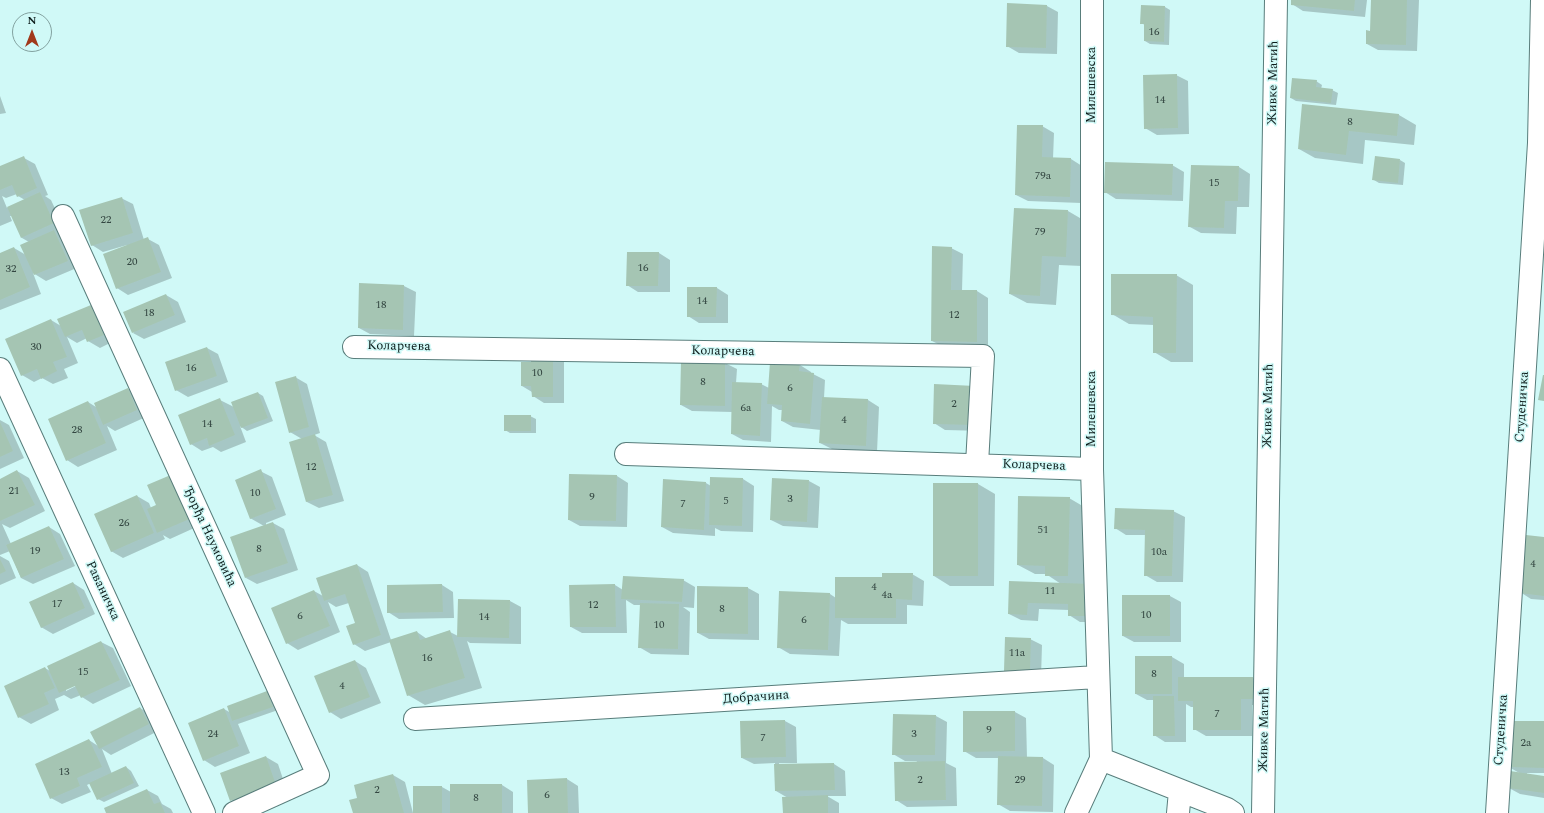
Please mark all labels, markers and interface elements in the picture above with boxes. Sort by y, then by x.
north arrow [12,12,52,52]
text: N [28,12,36,29]
house number: 16 [1149,26,1159,40]
street label: Живке Матић [1265,41,1283,125]
street label: Милешевска [1084,47,1100,123]
house number: 14 [1155,94,1165,108]
house number: 8 [1347,116,1353,130]
house number: 79a [1035,170,1051,184]
house number: 15 [1209,177,1219,191]
house number: 22 [101,214,111,228]
house number: 79 [1035,226,1045,240]
house number: 20 [127,256,137,270]
house number: 16 [638,262,648,276]
house number: 32 [6,263,16,277]
house number: 14 [697,295,707,309]
house number: 18 [376,299,386,313]
house number: 18 [144,307,154,321]
house number: 12 [949,309,959,323]
street label: Коларчева [367,339,431,355]
house number: 30 [31,341,41,355]
street label: Коларчева [691,344,755,360]
house number: 16 [186,362,196,376]
street label: Живке Матић [1260,364,1278,448]
house number: 10 [532,367,542,381]
street label: Милешевска [1084,371,1100,447]
street label: Студеничка [1513,371,1533,443]
house number: 8 [700,376,706,390]
house number: 6 [787,382,793,396]
house number: 2 [951,398,957,412]
house number: 6a [741,402,751,416]
house number: 4 [841,414,847,428]
house number: 14 [202,418,212,432]
house number: 28 [72,424,82,438]
street label: Коларчева [1002,457,1066,475]
house number: 12 [306,461,316,475]
street label: Ђорђа Наумовића [179,484,239,590]
house number: 21 [9,485,19,499]
house number: 10 [250,487,260,501]
house number: 9 [589,491,595,505]
house number: 3 [787,493,793,507]
house number: 5 [723,495,729,509]
house number: 7 [680,498,686,512]
house number: 26 [119,517,129,531]
house number: 51 [1038,524,1048,538]
house number: 8 [256,543,262,557]
house number: 19 [30,545,40,559]
house number: 10a [1151,546,1167,560]
house number: 4 [1530,558,1536,572]
street label: Раваничка [81,559,123,623]
house number: 4 [871,581,877,595]
house number: 11 [1045,585,1055,599]
house number: 4a [882,589,892,603]
house number: 17 [52,598,62,612]
house number: 12 [588,599,598,613]
house number: 8 [719,603,725,617]
house number: 10 [1141,609,1151,623]
house number: 6 [297,610,303,624]
house number: 14 [479,611,489,625]
house number: 6 [801,614,807,628]
house number: 10 [654,619,664,633]
house number: 11a [1009,647,1025,661]
house number: 16 [422,652,432,666]
house number: 15 [78,666,88,680]
house number: 8 [1151,668,1157,682]
house number: 4 [339,680,345,694]
street label: Добрачина [722,688,790,708]
street label: Живке Матић [1256,688,1274,772]
street label: Студеничка [1492,694,1512,766]
house number: 7 [1214,708,1220,722]
house number: 9 [986,724,992,738]
house number: 24 [208,728,218,742]
house number: 3 [911,728,917,742]
house number: 7 [760,732,766,746]
house number: 2a [1521,737,1531,751]
house number: 13 [59,766,69,780]
house number: 2 [917,774,923,788]
house number: 29 [1015,774,1025,788]
house number: 2 [374,784,380,798]
house number: 6 [544,789,550,803]
house number: 8 [473,792,479,806]

